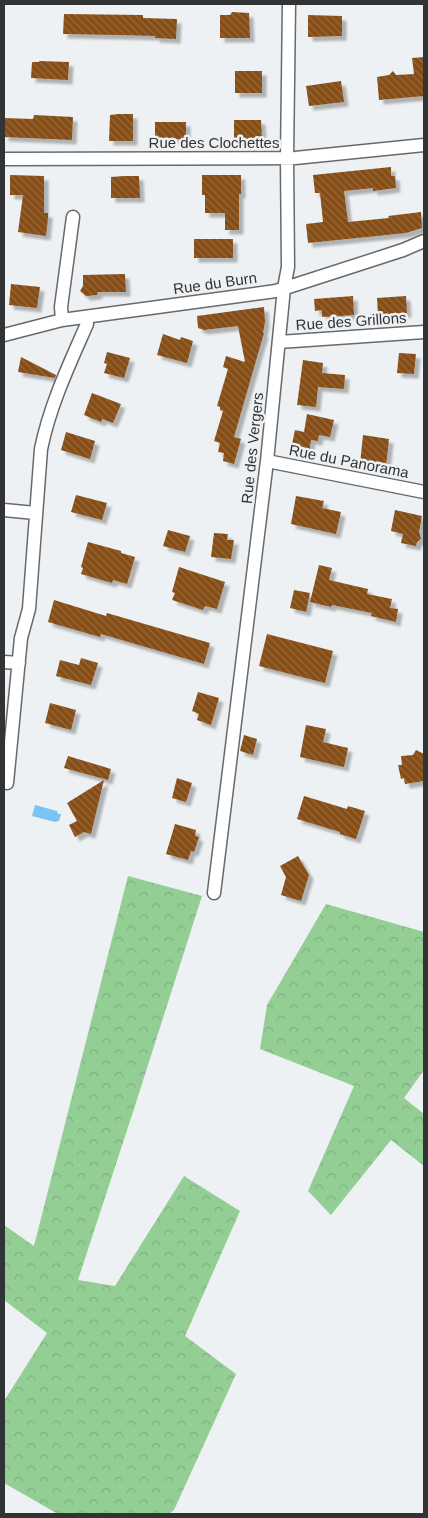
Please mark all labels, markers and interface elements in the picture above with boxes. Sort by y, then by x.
street label: Rue des Clochettes [149,134,279,151]
street label: Rue du Burn [172,269,258,297]
street label: Rue des Grillons [295,309,407,333]
street label: Rue des Vergers [238,392,266,504]
street label: Rue du Panorama [288,441,411,481]

